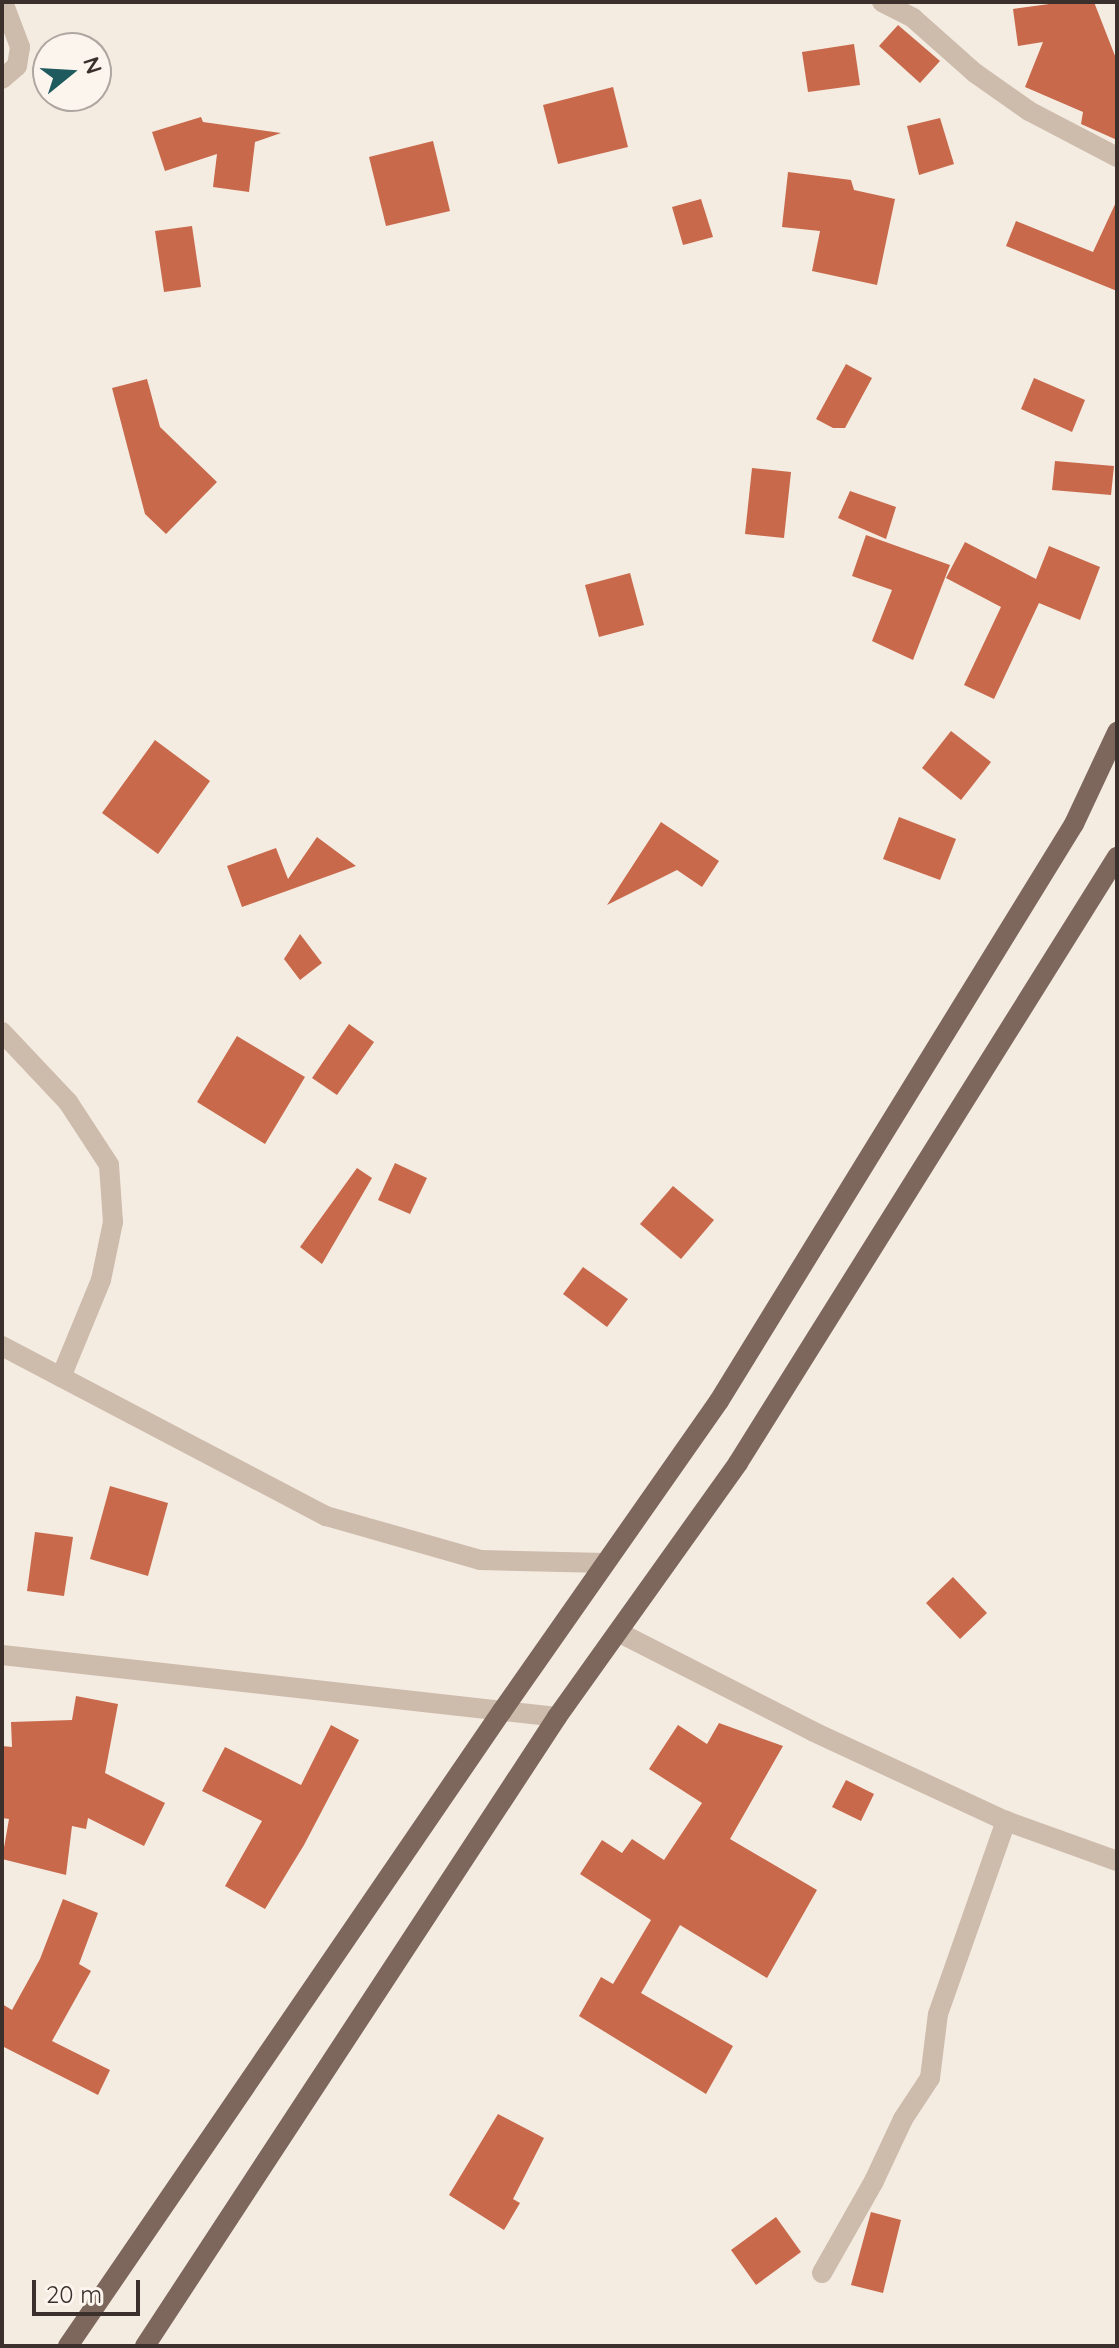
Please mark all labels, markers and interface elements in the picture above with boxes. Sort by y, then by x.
north arrow [32,32,112,112]
text: N [77,53,109,77]
scale bar [36,2264,144,2314]
text: 20 m [46,2279,102,2309]

